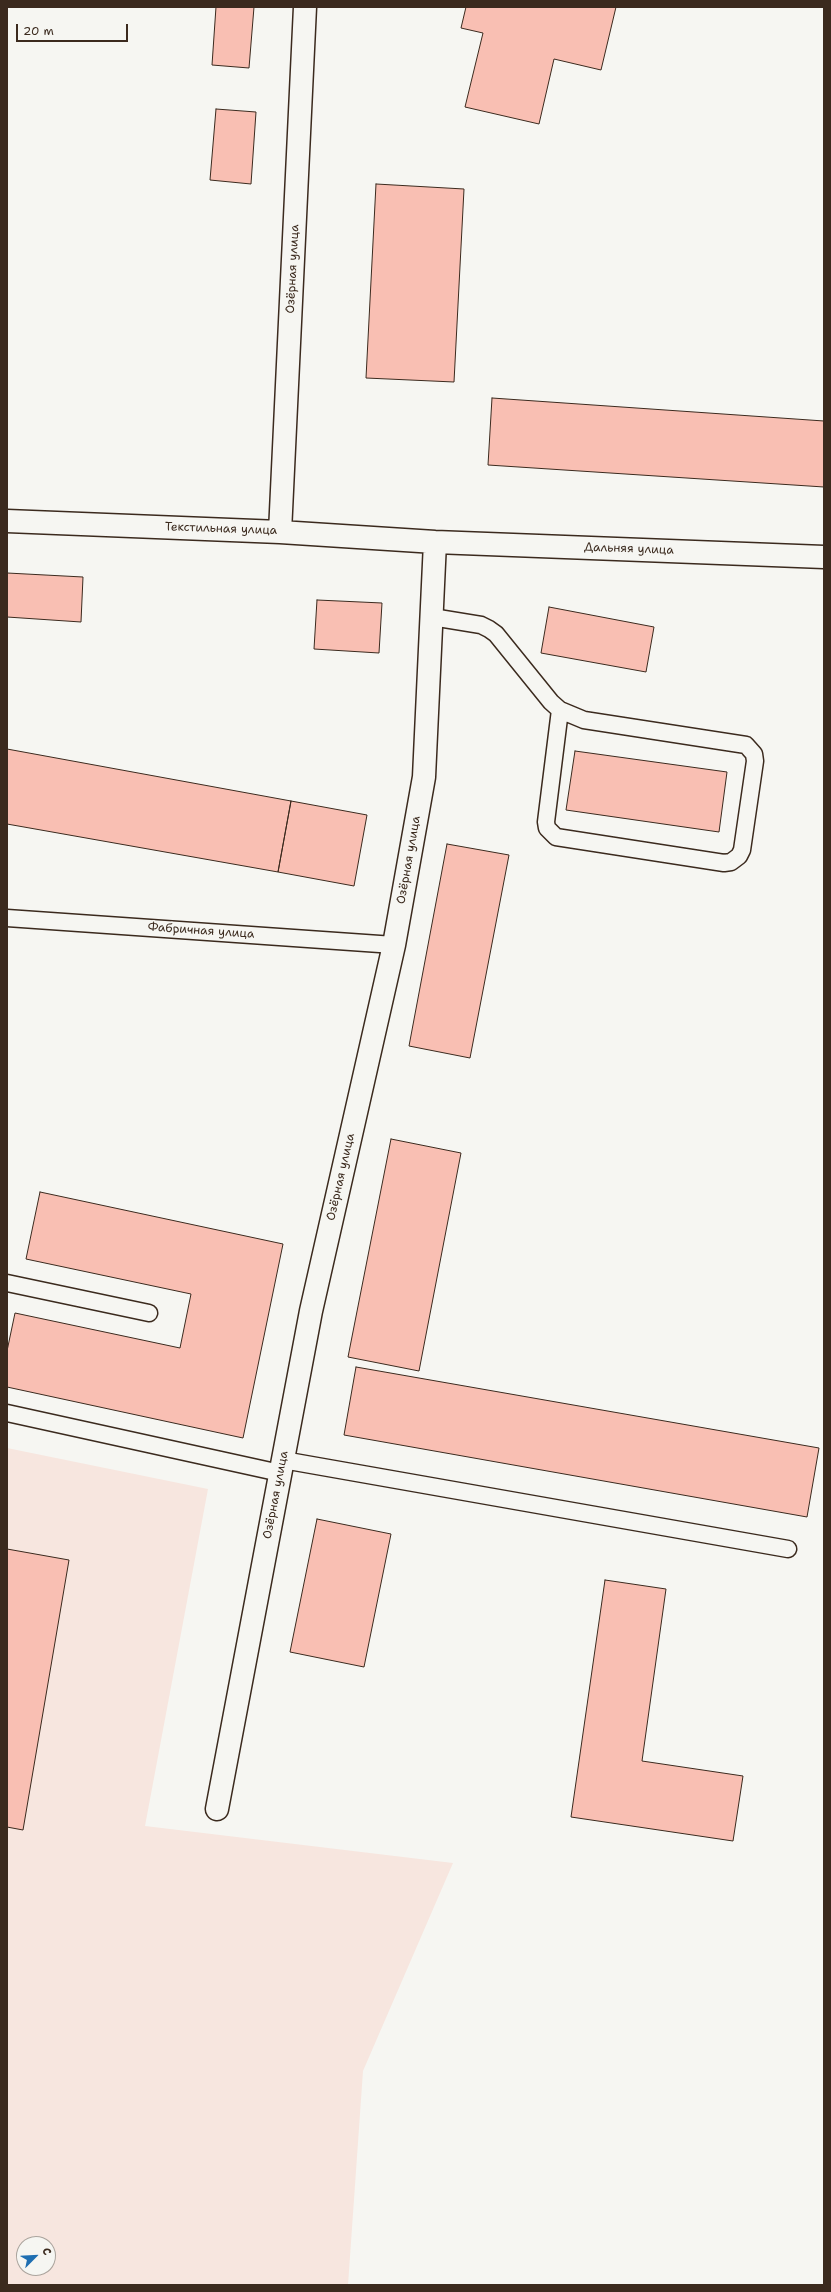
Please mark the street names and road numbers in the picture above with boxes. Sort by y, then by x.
street label: Озёрная улица [283,224,303,314]
street label: Текстильная улица [165,520,277,538]
street label: Дальняя улица [584,540,674,558]
street label: Озёрная улица [394,815,424,905]
street label: Фабричная улица [147,920,255,942]
street label: Озёрная улица [324,1132,358,1222]
street label: Озёрная улица [260,1450,292,1540]

